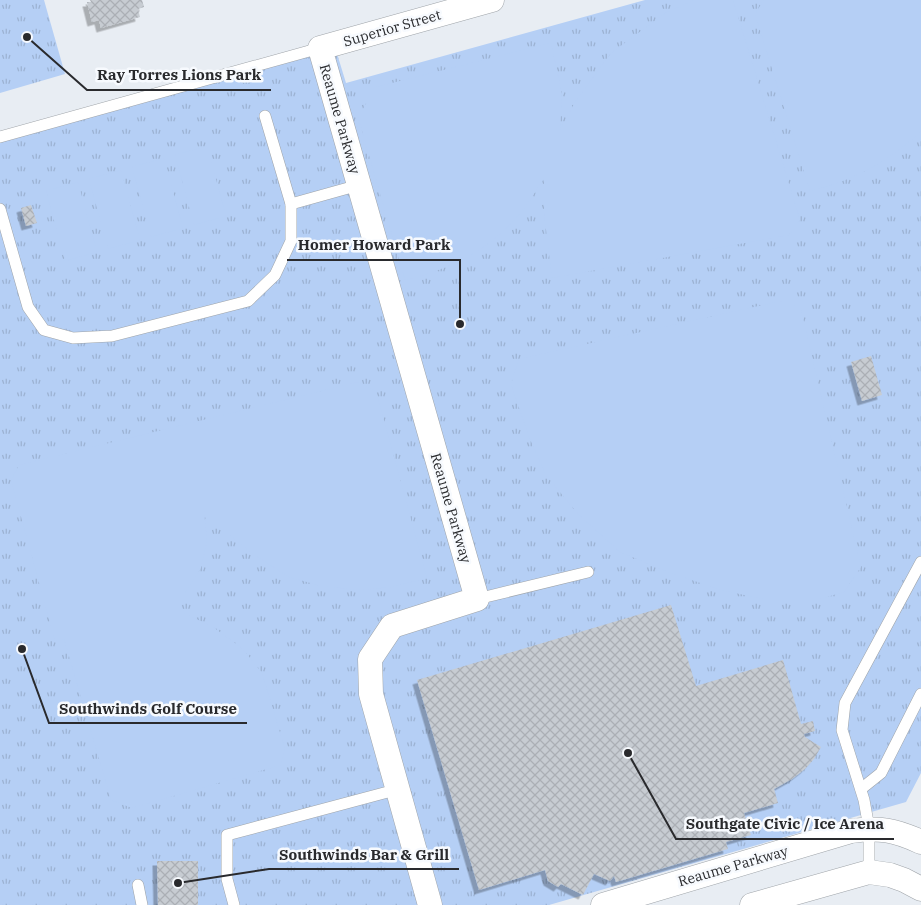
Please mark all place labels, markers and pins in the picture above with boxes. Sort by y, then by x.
callout: Ray Torres Lions Park [87,60,271,90]
callout: Homer Howard Park [287,230,460,260]
callout: Southwinds Golf Course [49,693,247,723]
callout: Southgate Civic / Ice Arena [676,809,894,839]
callout: Southwinds Bar & Grill [269,839,459,869]

